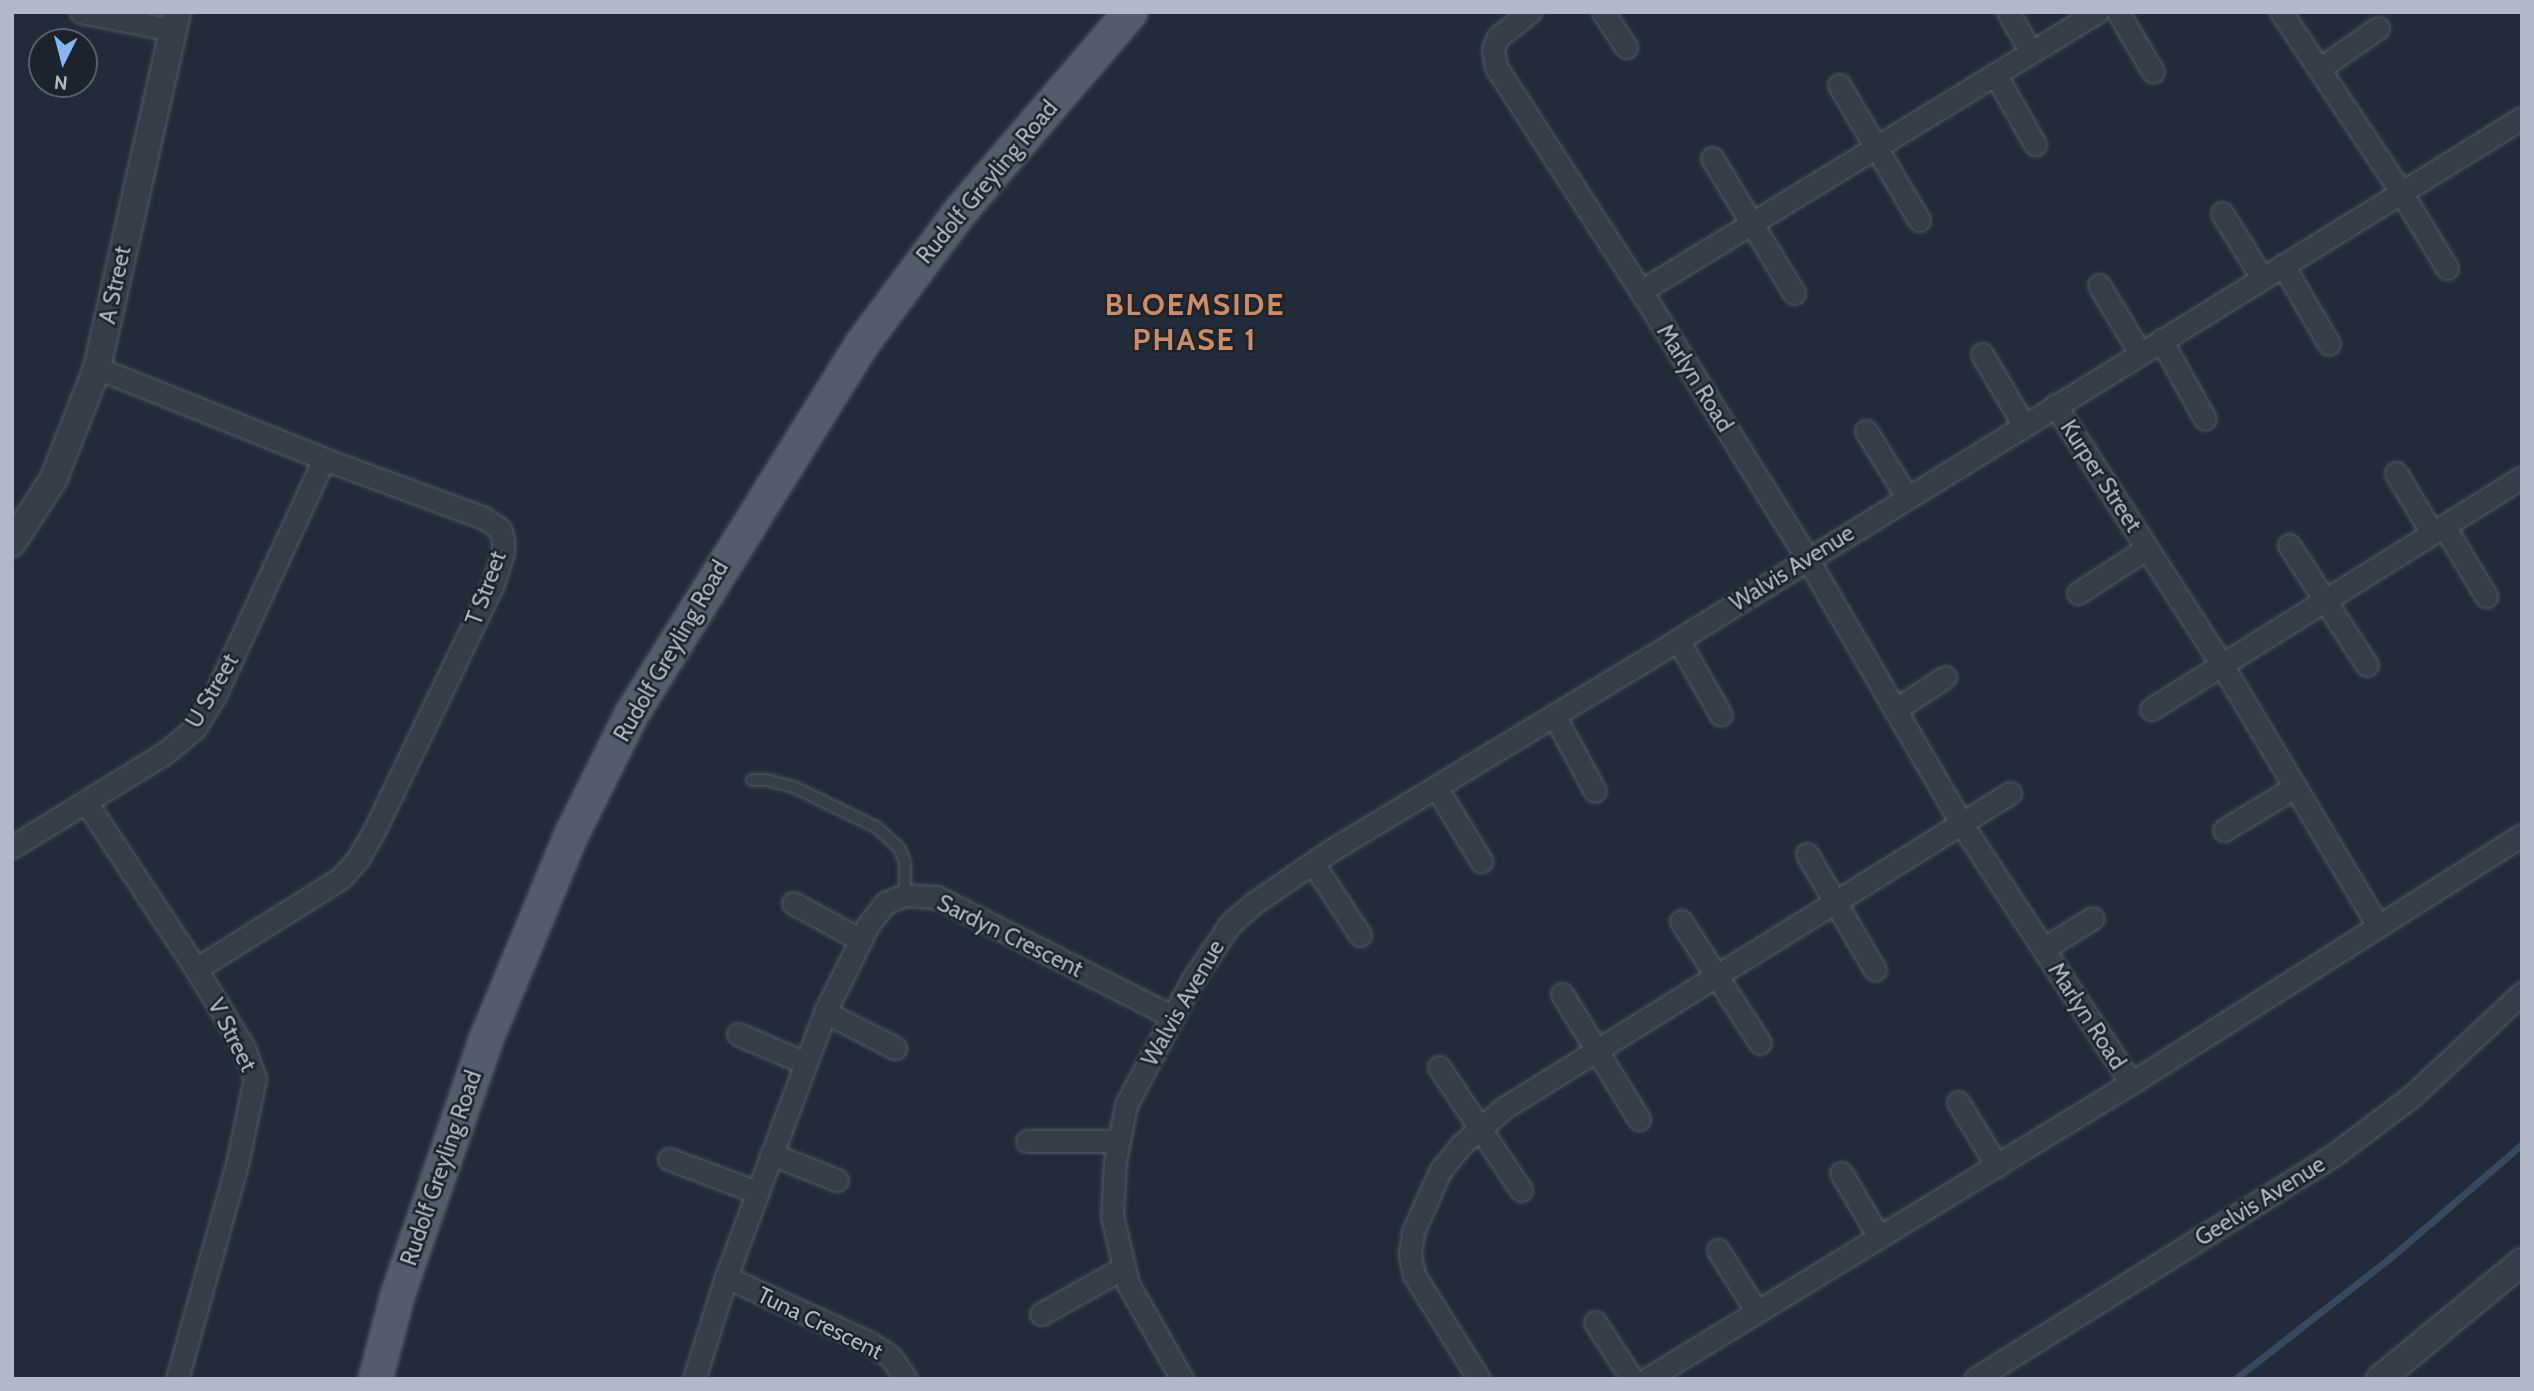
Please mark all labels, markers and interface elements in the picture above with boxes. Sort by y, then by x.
north arrow [28,28,98,98]
text: N [53,70,69,95]
street label: Rudolf Greyling Road [911,95,1063,269]
street label: A Street [93,244,137,326]
district label: BLOEMSIDE PHASE 1 [1106,287,1284,358]
street label: Marlyn Road [1651,319,1739,437]
street label: Kurper Street [2055,415,2147,537]
street label: Walvis Avenue [1725,519,1859,617]
street label: T Street [460,547,512,629]
street label: Rudolf Greyling Road [608,556,734,746]
street label: U Street [180,649,244,733]
street label: Sardyn Crescent [933,889,1087,983]
street label: Walvis Avenue [1136,935,1230,1071]
street label: Marlyn Road [2042,957,2132,1075]
street label: V Street [202,994,262,1076]
street label: Rudolf Greyling Road [395,1067,487,1269]
street label: Geelvis Avenue [2190,1150,2330,1252]
street label: Tuna Crescent [753,1281,887,1365]

